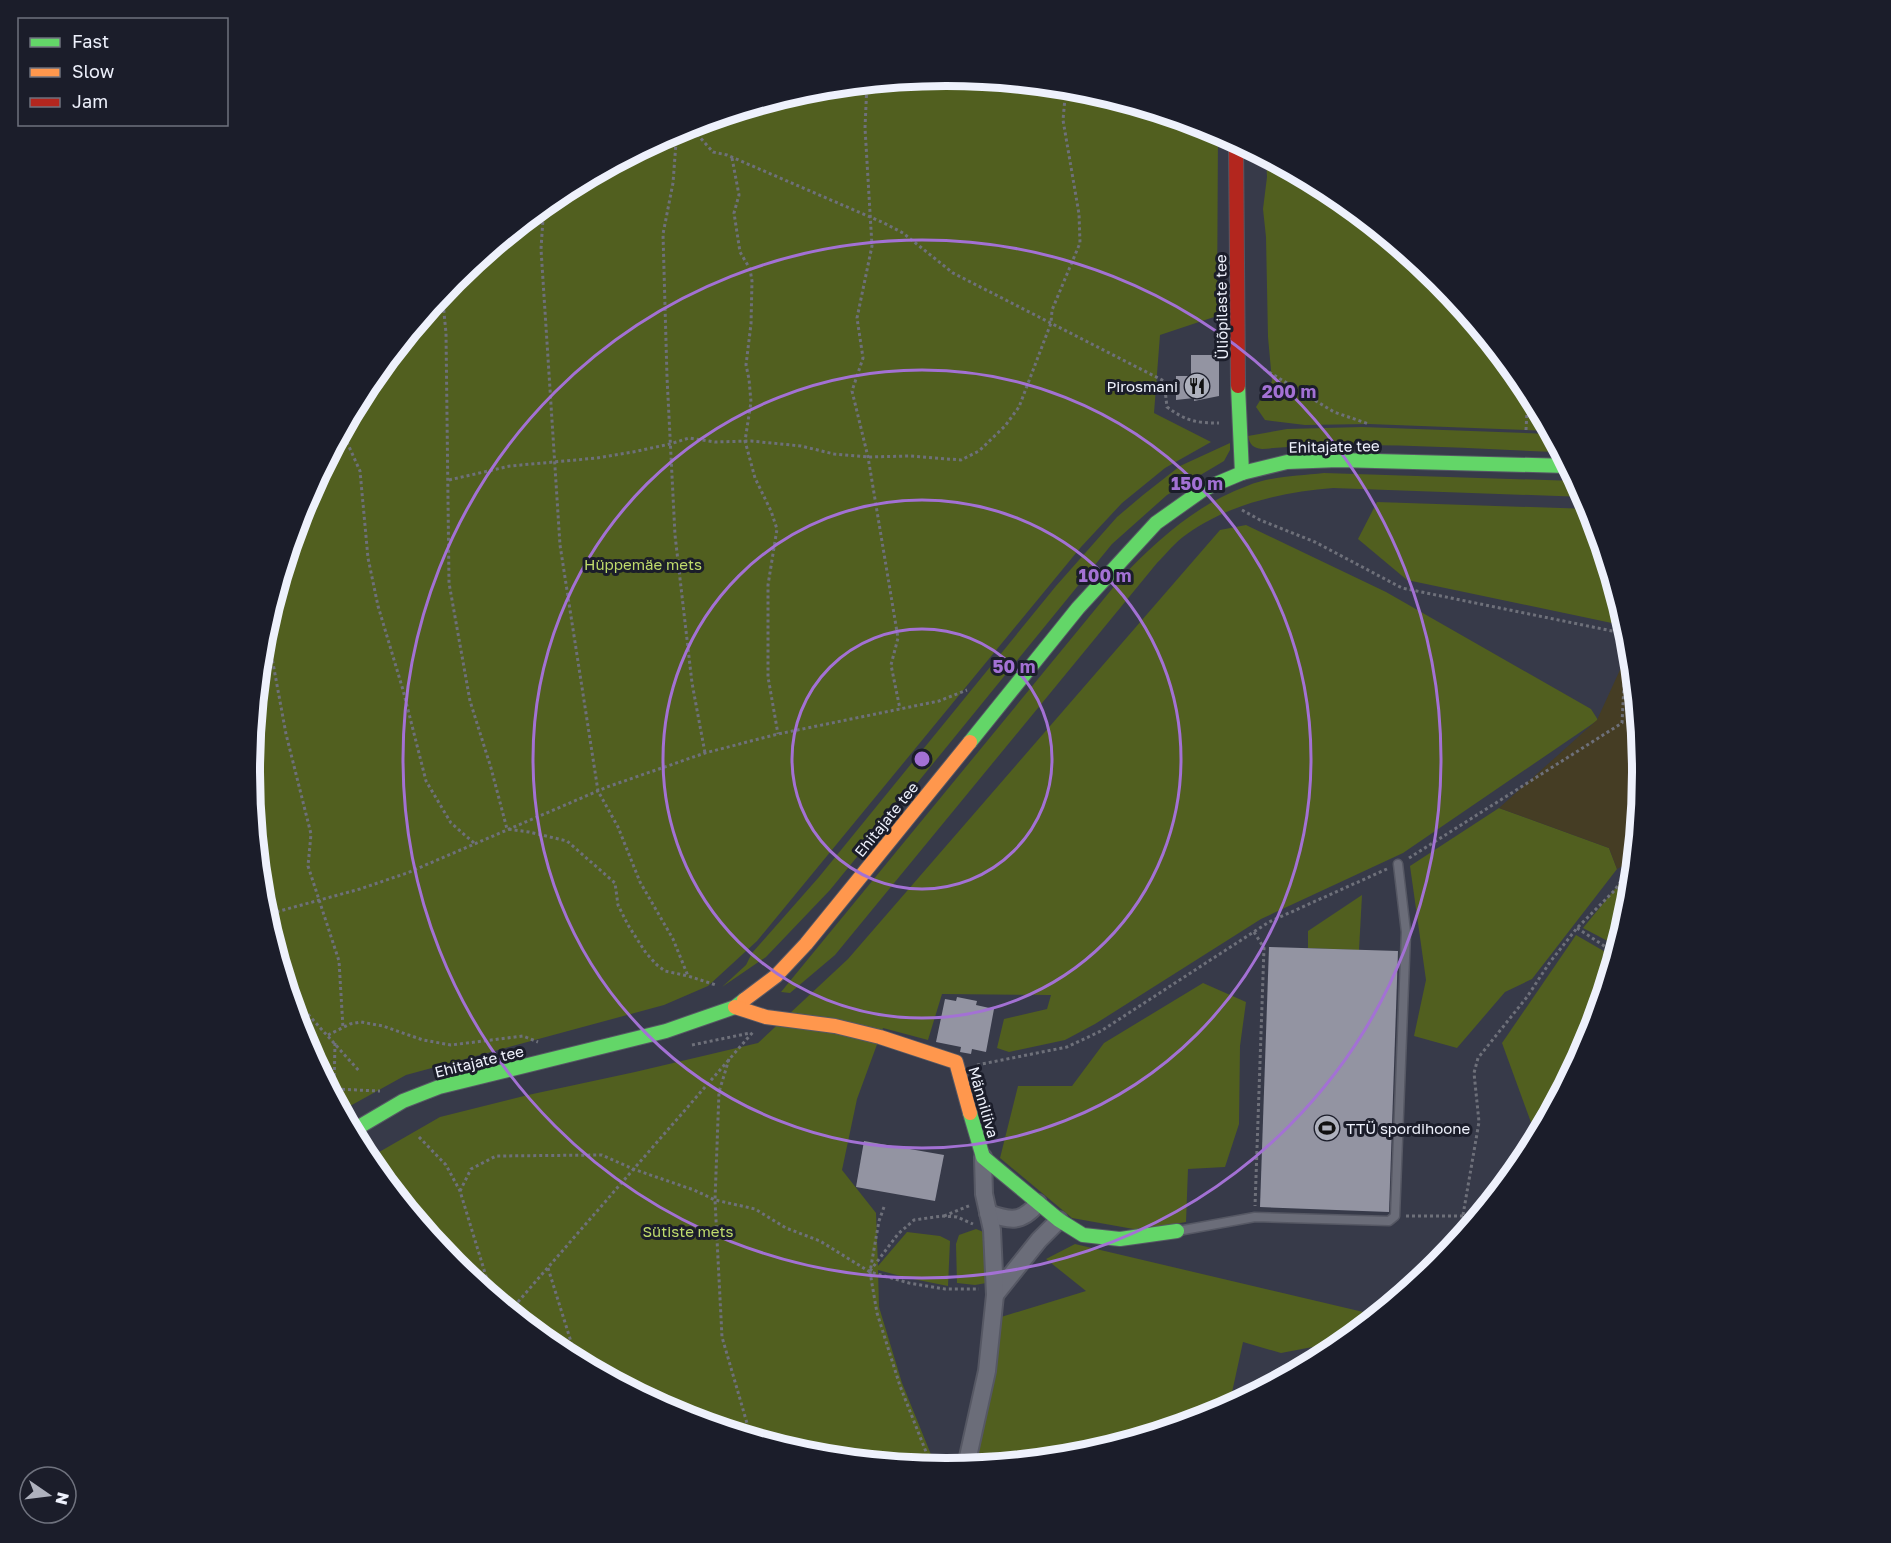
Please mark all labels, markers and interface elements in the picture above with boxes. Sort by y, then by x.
legend [18,18,228,126]
text: Fast [72,30,109,52]
text: Slow [72,60,115,82]
text: Jam [72,90,108,112]
street label: Üliõpilaste tee [1211,254,1231,360]
restaurant icon: Pirosmani [1182,371,1212,401]
place label: Pirosmani [1107,377,1178,395]
text: 200 m [1262,380,1316,402]
street label: Ehitajate tee [1288,436,1380,456]
text: 150 m [1171,472,1223,494]
park label: Hüppemäe mets [584,555,702,573]
text: 100 m [1079,564,1131,586]
text: 50 m [993,655,1035,677]
centre of rings [912,749,932,769]
street label: Ehitajate tee [850,778,922,860]
street label: Ehitajate tee [433,1041,526,1081]
street label: Männiliiva [965,1064,1003,1140]
sports icon: TTÜ spordihoone [1312,1113,1342,1143]
place label: TTÜ spordihoone [1346,1119,1470,1137]
park label: Sütiste mets [642,1222,734,1240]
north arrow [18,1465,78,1525]
text: N [51,1490,74,1507]

